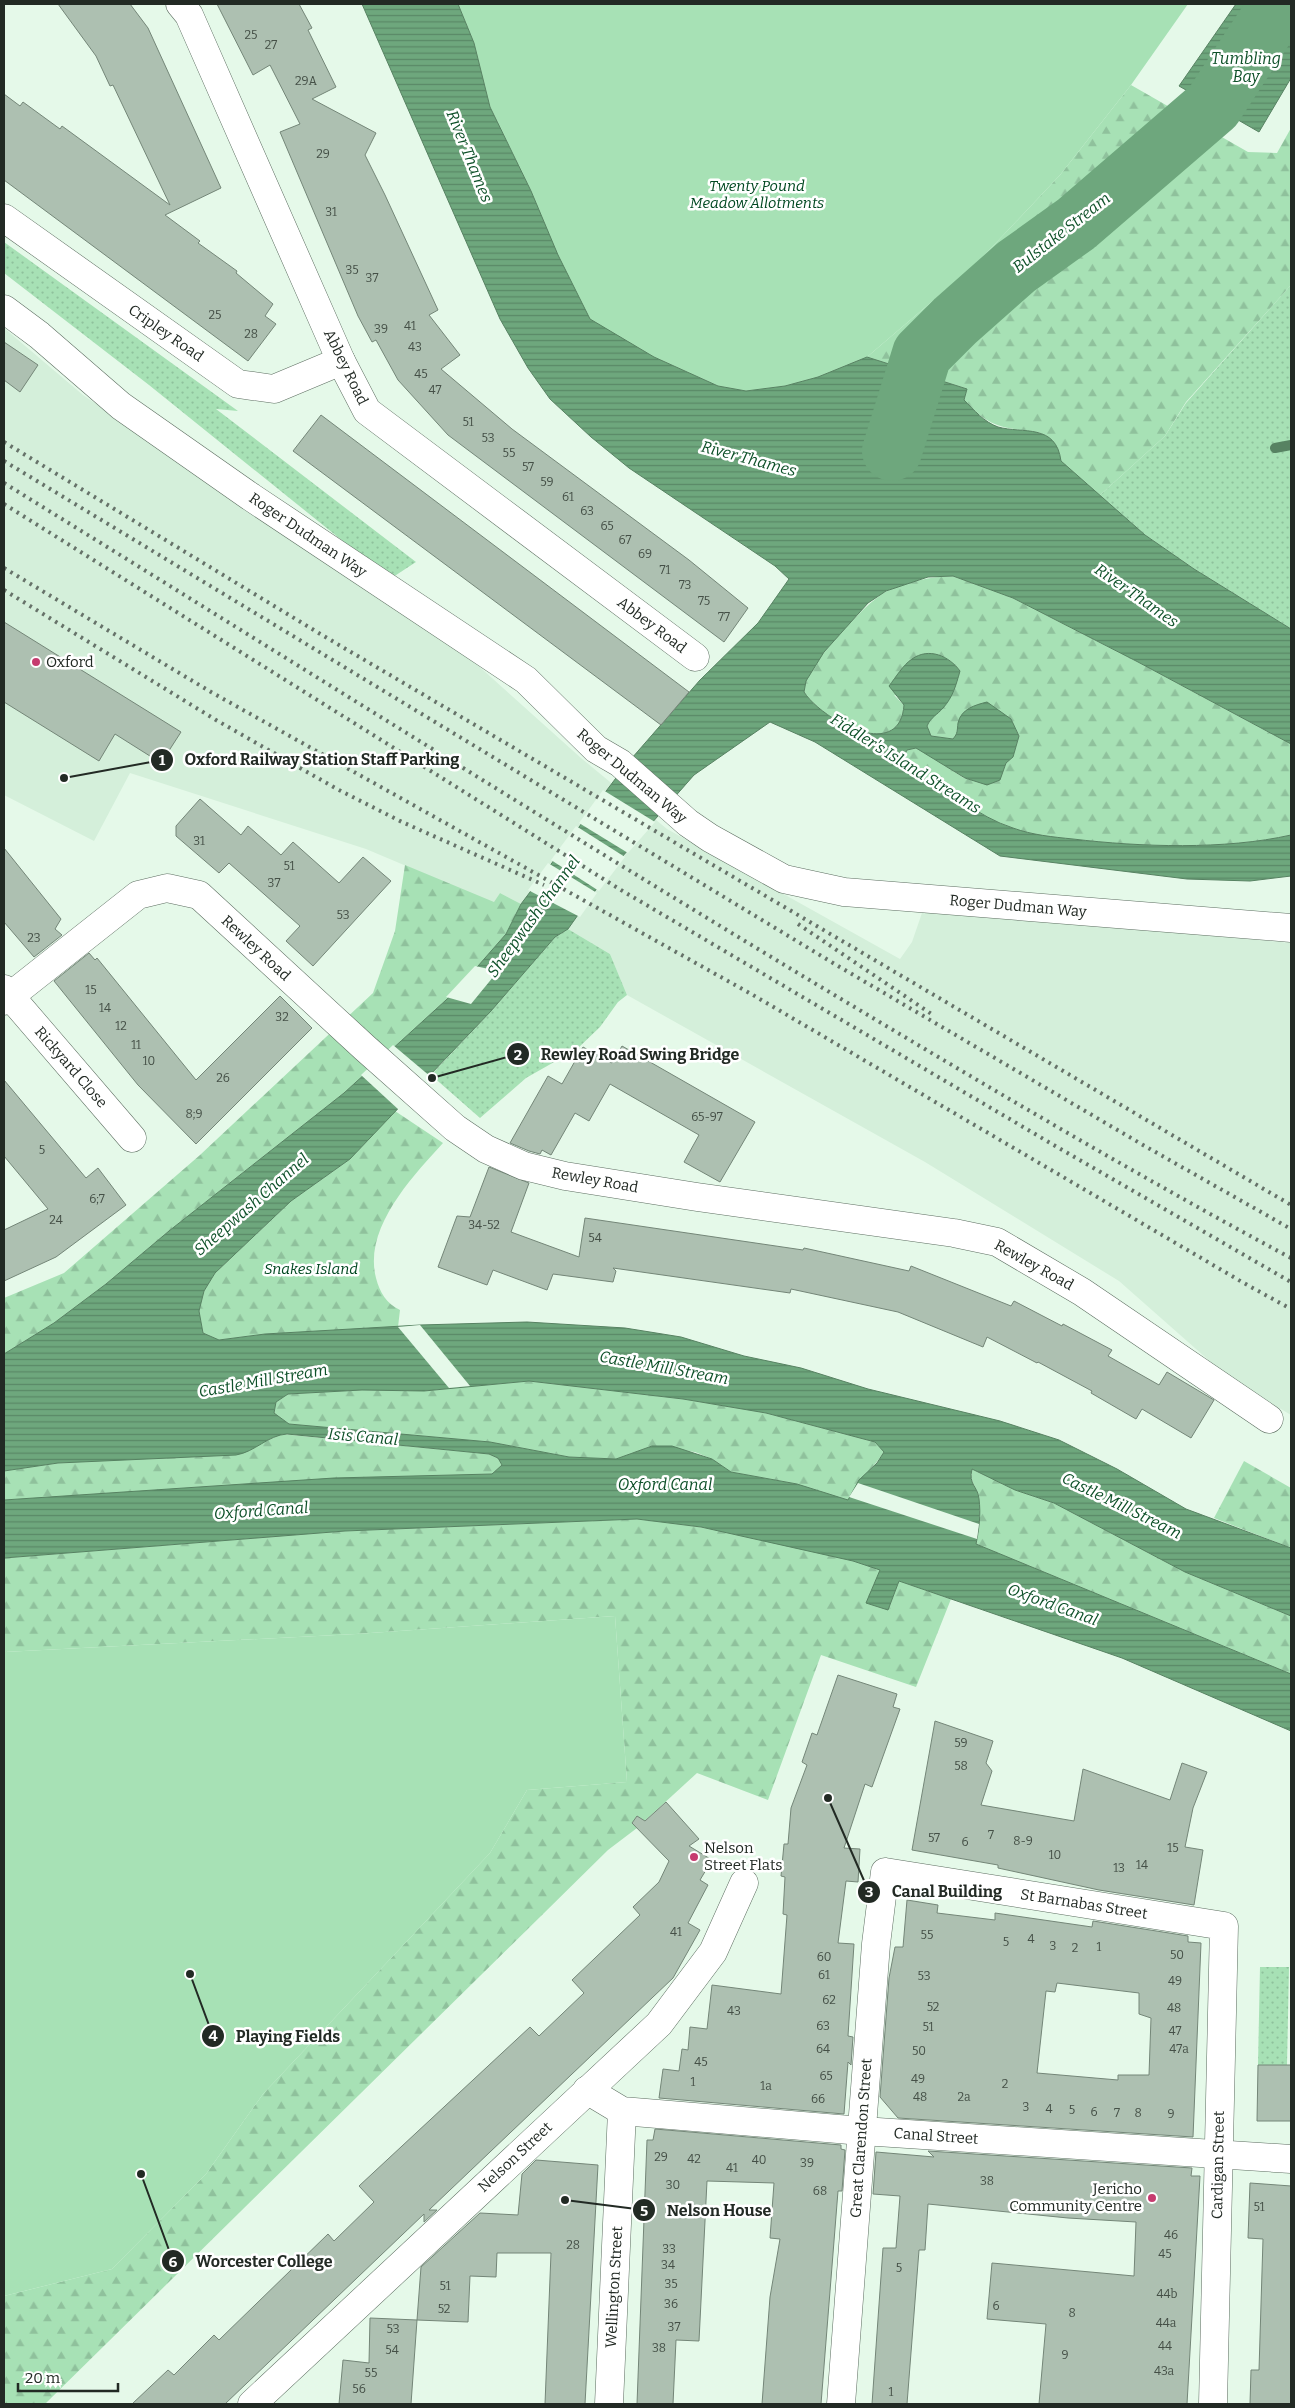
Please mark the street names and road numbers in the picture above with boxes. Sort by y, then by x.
street label: Cripley Road [125,301,207,366]
street label: Abbey Road [320,326,372,408]
street label: Roger Dudman Way [246,489,370,581]
street label: Abbey Road [614,593,690,657]
street label: Roger Dudman Way [573,725,691,827]
street label: Roger Dudman Way [949,891,1087,921]
street label: Rewley Road [218,912,294,985]
street label: Rickyard Close [31,1023,111,1111]
street label: Rewley Road [550,1164,640,1196]
street label: Rewley Road [991,1236,1077,1294]
street label: St Barnabas Street [1019,1885,1149,1923]
street label: Great Clarendon Street [846,2057,876,2218]
street label: Cardigan Street [1208,2110,1228,2219]
street label: Nelson Street [474,2118,556,2196]
street label: Canal Street [893,2124,980,2148]
street label: Wellington Street [602,2225,626,2348]

